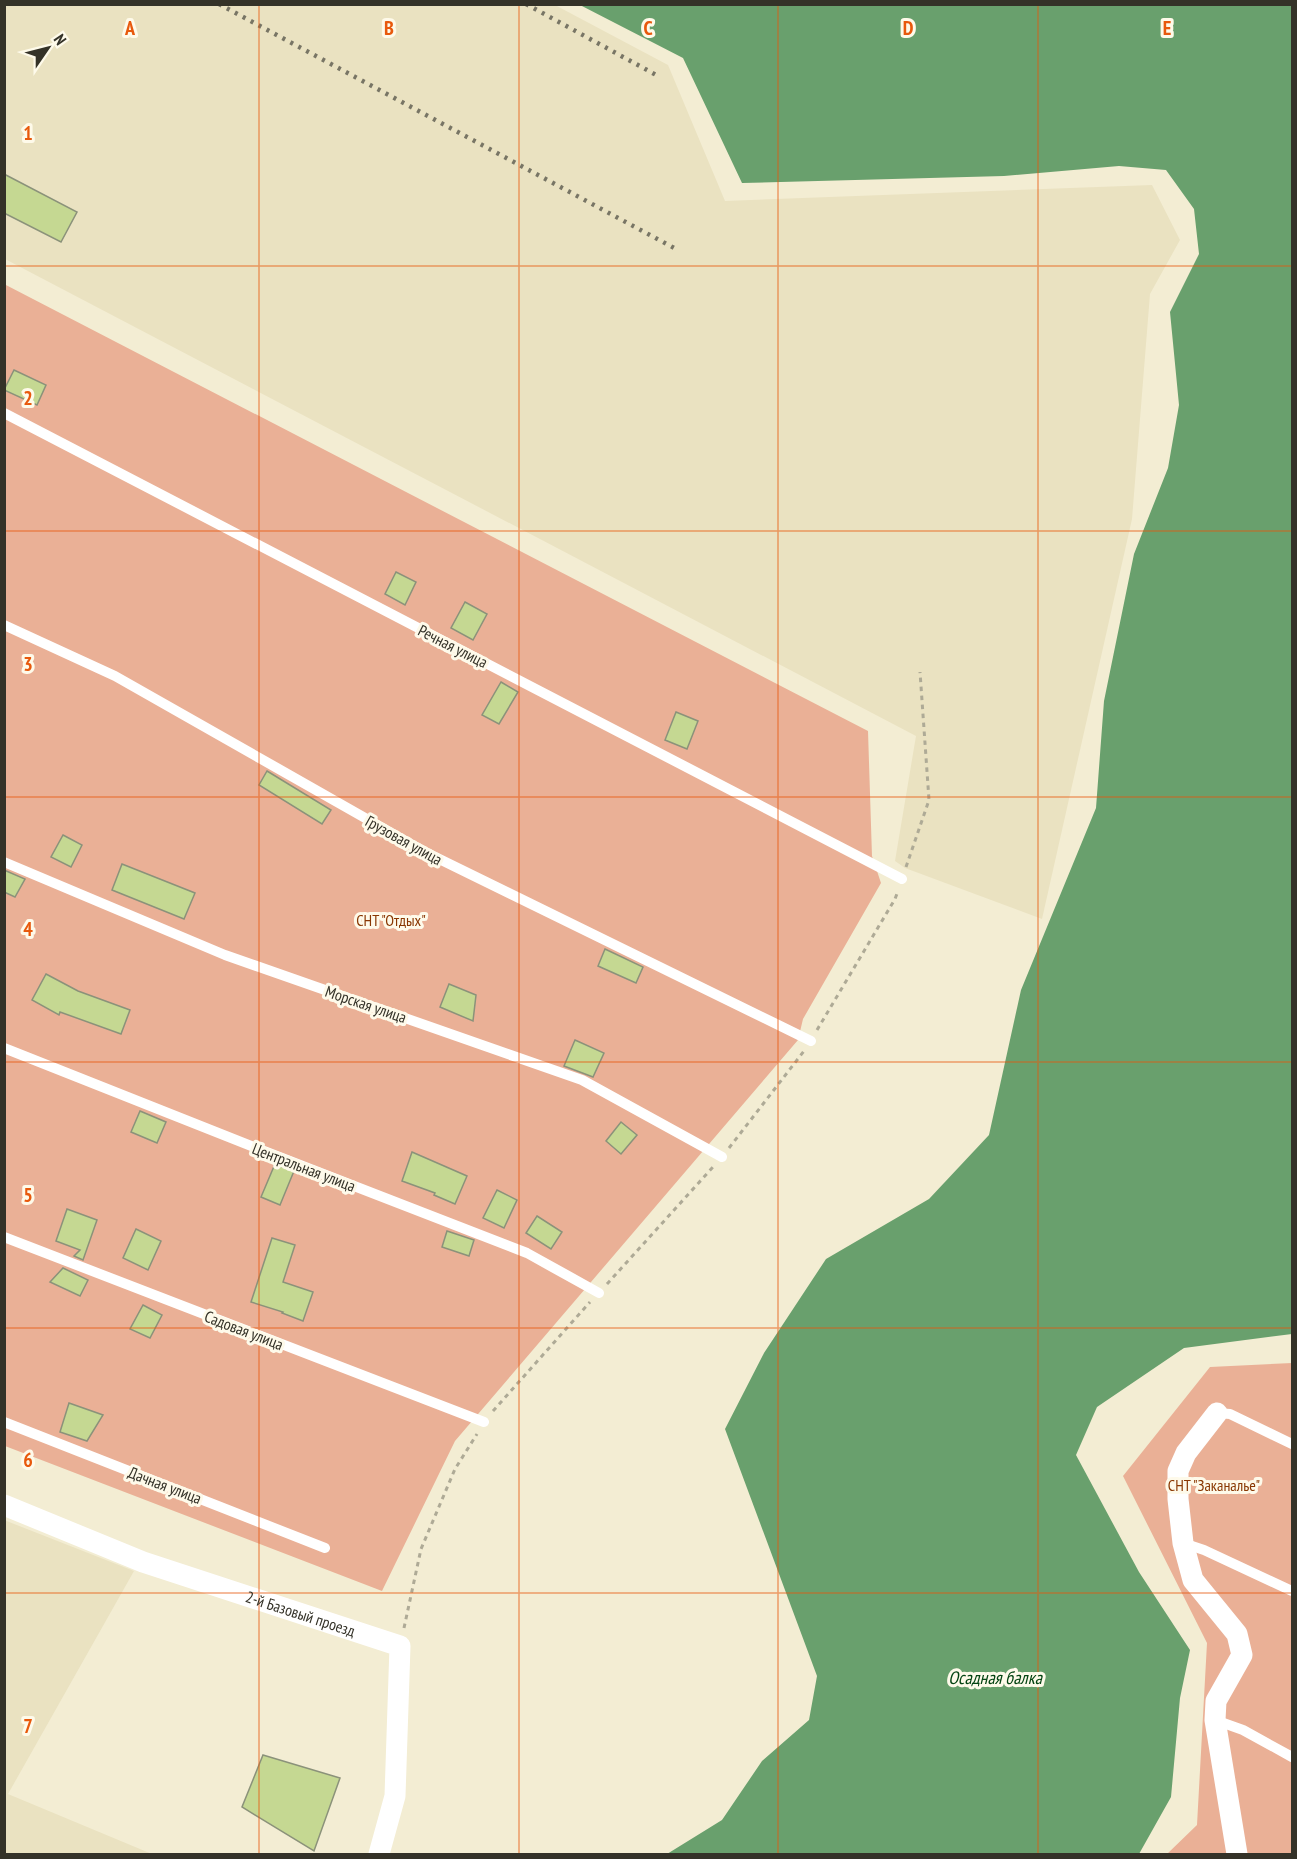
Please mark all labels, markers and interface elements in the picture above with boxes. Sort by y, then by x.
text: A [124,15,136,41]
text: B [384,15,394,41]
text: C [643,15,653,41]
text: D [903,15,914,41]
text: E [1163,15,1171,41]
north arrow [18,18,78,78]
text: N [50,30,71,49]
text: 1 [23,120,33,146]
text: 2 [23,385,33,411]
street label: Речная улица [415,620,491,672]
text: 3 [23,651,33,677]
street label: Грузовая улица [362,811,446,869]
park label: СНТ "Отдых" [356,910,426,930]
text: 4 [23,916,33,942]
street label: Морская улица [323,981,409,1027]
street label: Центральная улица [250,1138,358,1196]
text: 5 [23,1182,33,1208]
street label: Садовая улица [202,1306,286,1354]
text: 6 [23,1447,33,1473]
street label: Дачная улица [125,1462,205,1508]
park label: СНТ "Заканалье" [1168,1475,1260,1495]
street label: 2-й Базовый проезд [243,1586,358,1641]
water label: Осадная балка [948,1666,1043,1689]
text: 7 [23,1713,33,1739]

